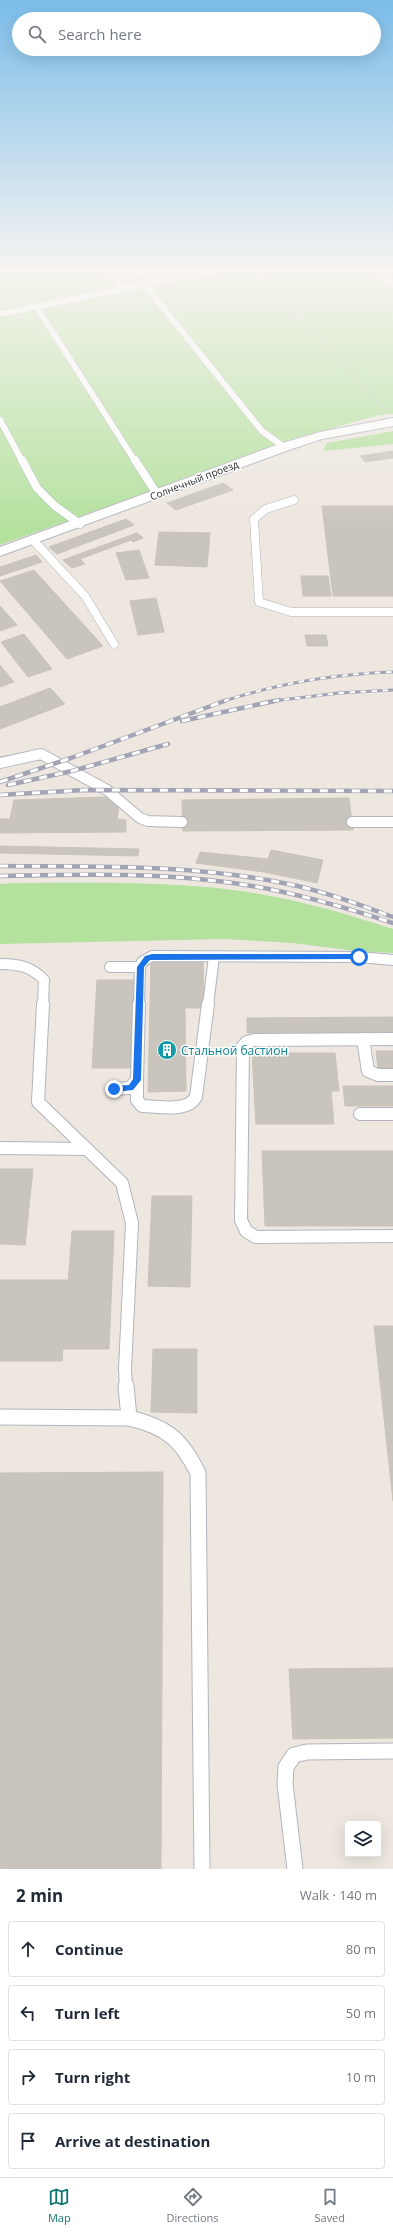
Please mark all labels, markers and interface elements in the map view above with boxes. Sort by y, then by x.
search box [12,12,381,56]
icon: search [26,23,48,45]
text: Search here [58,24,142,44]
street label: Солнечный проезд [148,457,240,503]
route start [350,948,368,966]
building icon: Стальной бастион [156,1039,178,1061]
place label: Стальной бастион [181,1042,288,1059]
route end [105,1080,123,1098]
map controls [345,1821,381,1857]
button: layers [345,1821,381,1857]
text: 2 min [16,1884,63,1907]
text: Walk · 140 m [300,1886,377,1904]
icon: ahead [17,1938,39,1960]
text: Continue [55,1939,123,1959]
text: 80 m [346,1940,376,1958]
icon: left [17,2002,39,2024]
text: Turn left [55,2003,120,2023]
text: 50 m [346,2004,376,2022]
icon: right [17,2066,39,2088]
text: Turn right [55,2067,130,2087]
text: 10 m [346,2068,376,2086]
icon: arrive [17,2130,39,2152]
text: Arrive at destination [55,2131,210,2151]
tab: Map [48,2186,71,2225]
tab: Directions [167,2186,219,2225]
tab: Saved [314,2186,345,2225]

